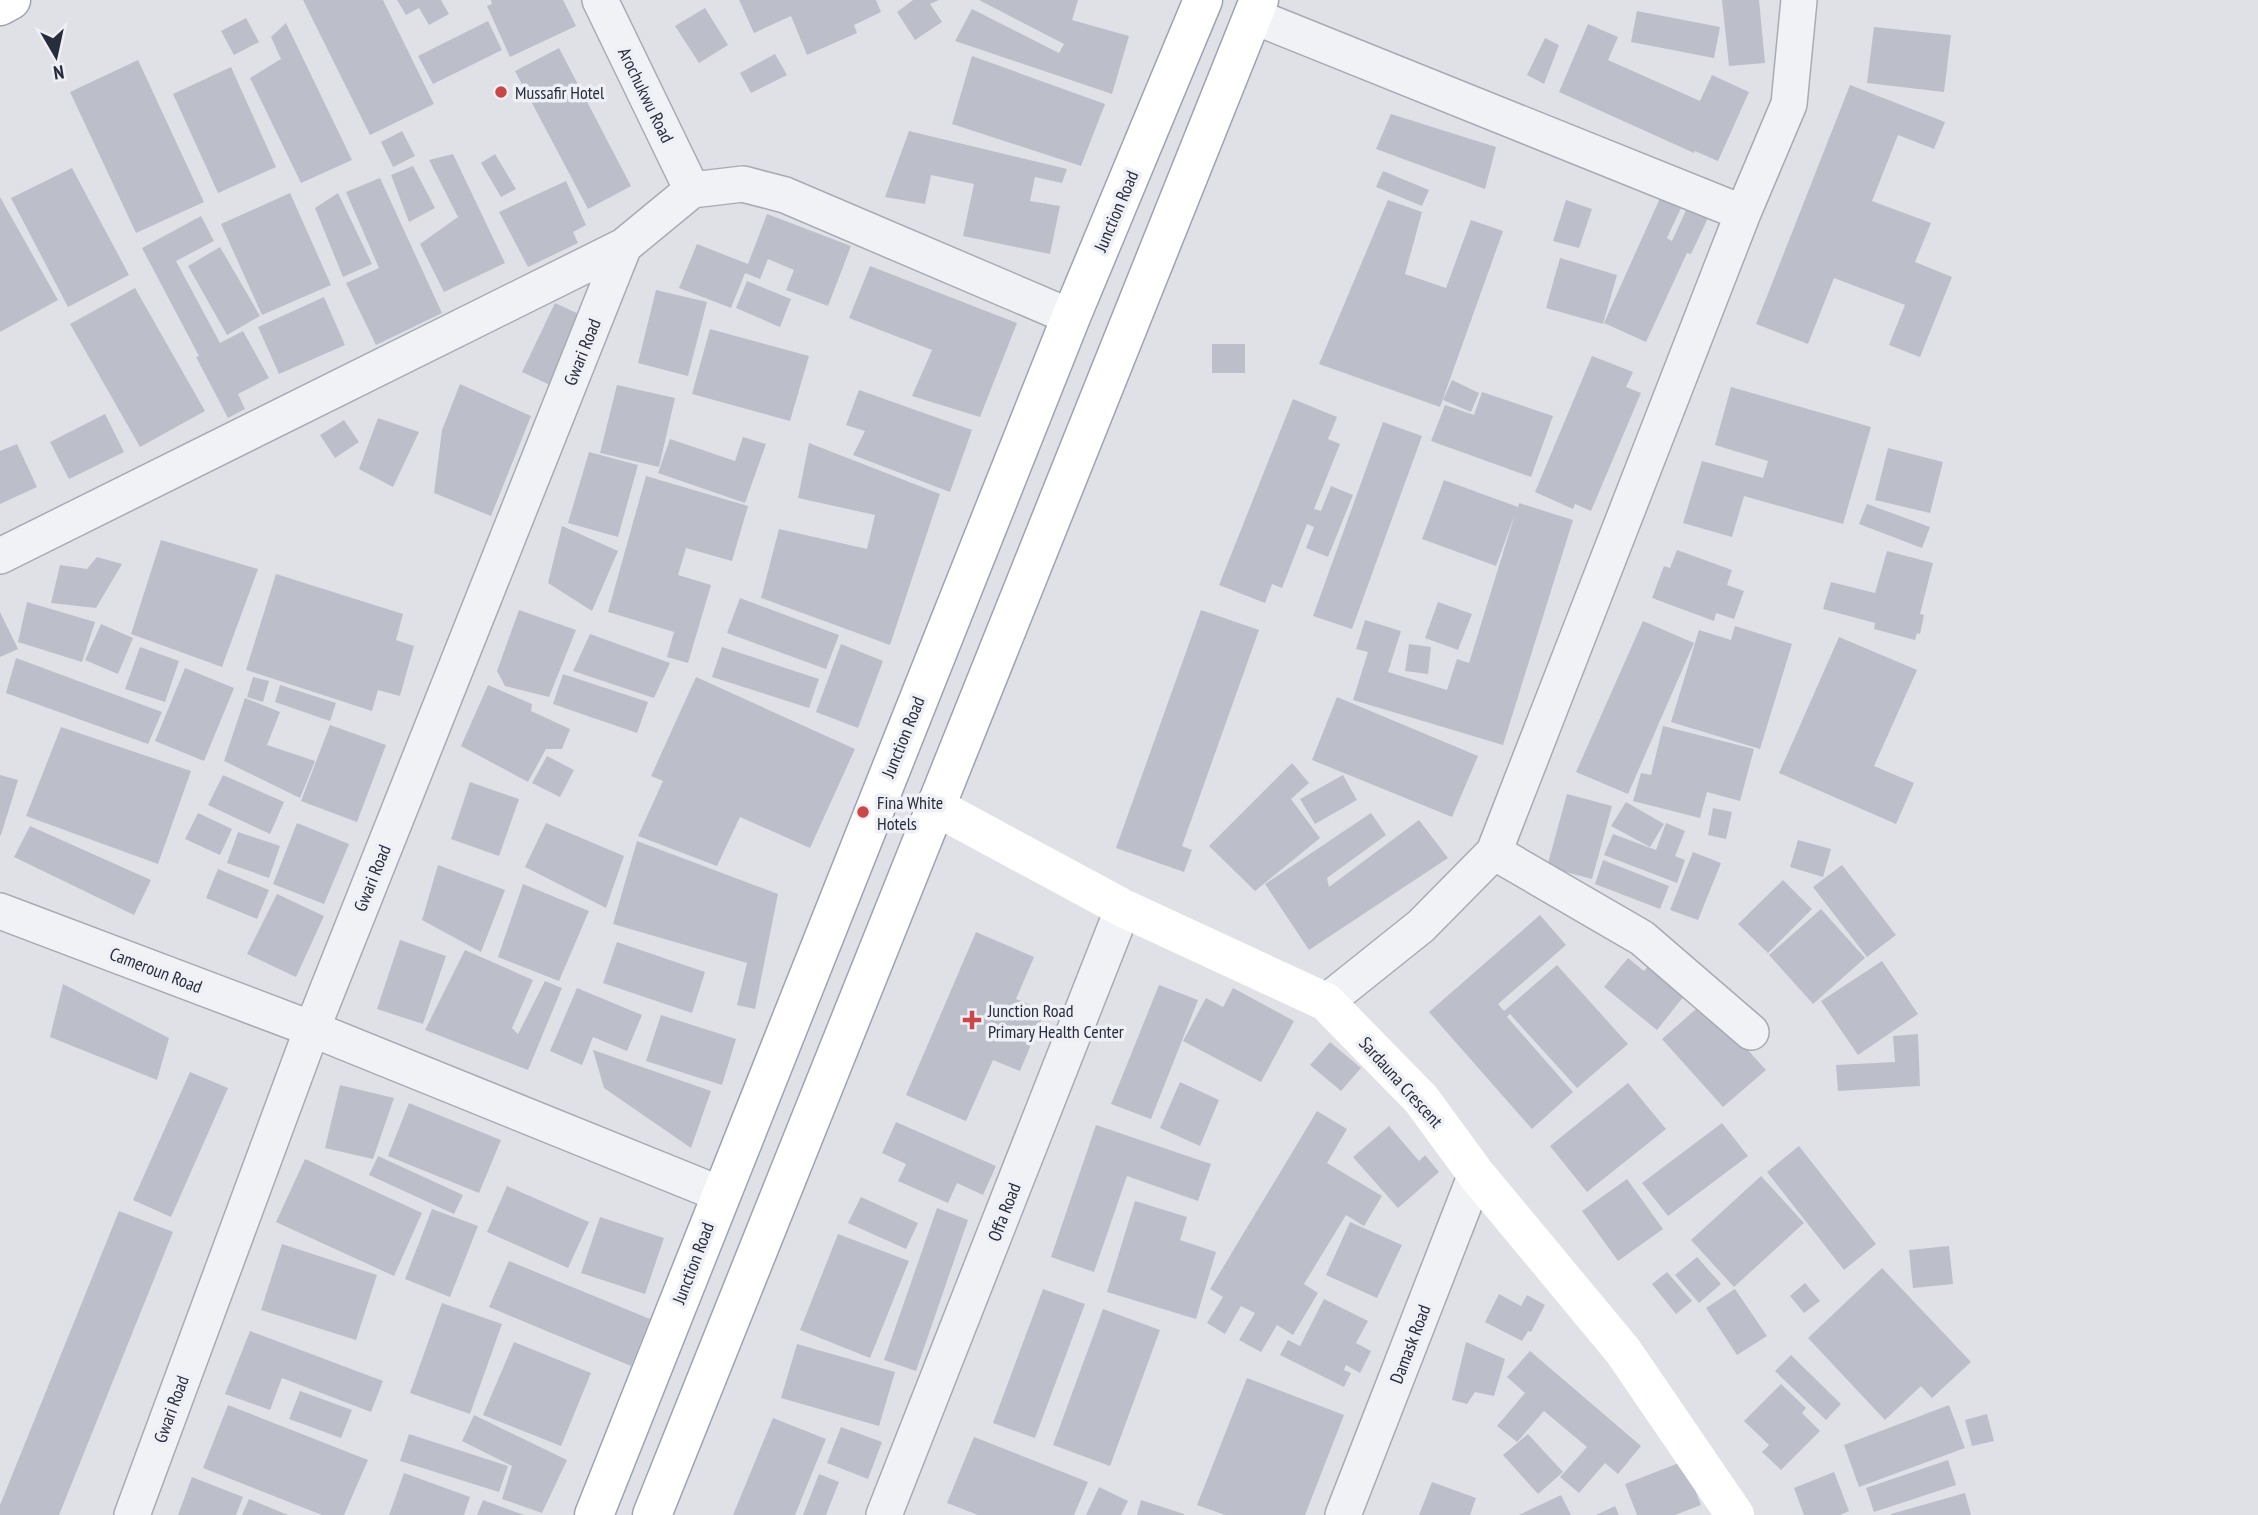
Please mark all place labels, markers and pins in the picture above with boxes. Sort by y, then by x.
place label: Mussafir Hotel [515,81,605,104]
marker: Mussafir Hotel [493,84,509,100]
place label: Fina White Hotels [877,791,943,835]
marker: Fina White Hotels [855,804,871,820]
place label: Junction Road Primary Health Center [987,999,1124,1043]
marker: Junction Road Primary Health Center [962,1010,982,1030]

